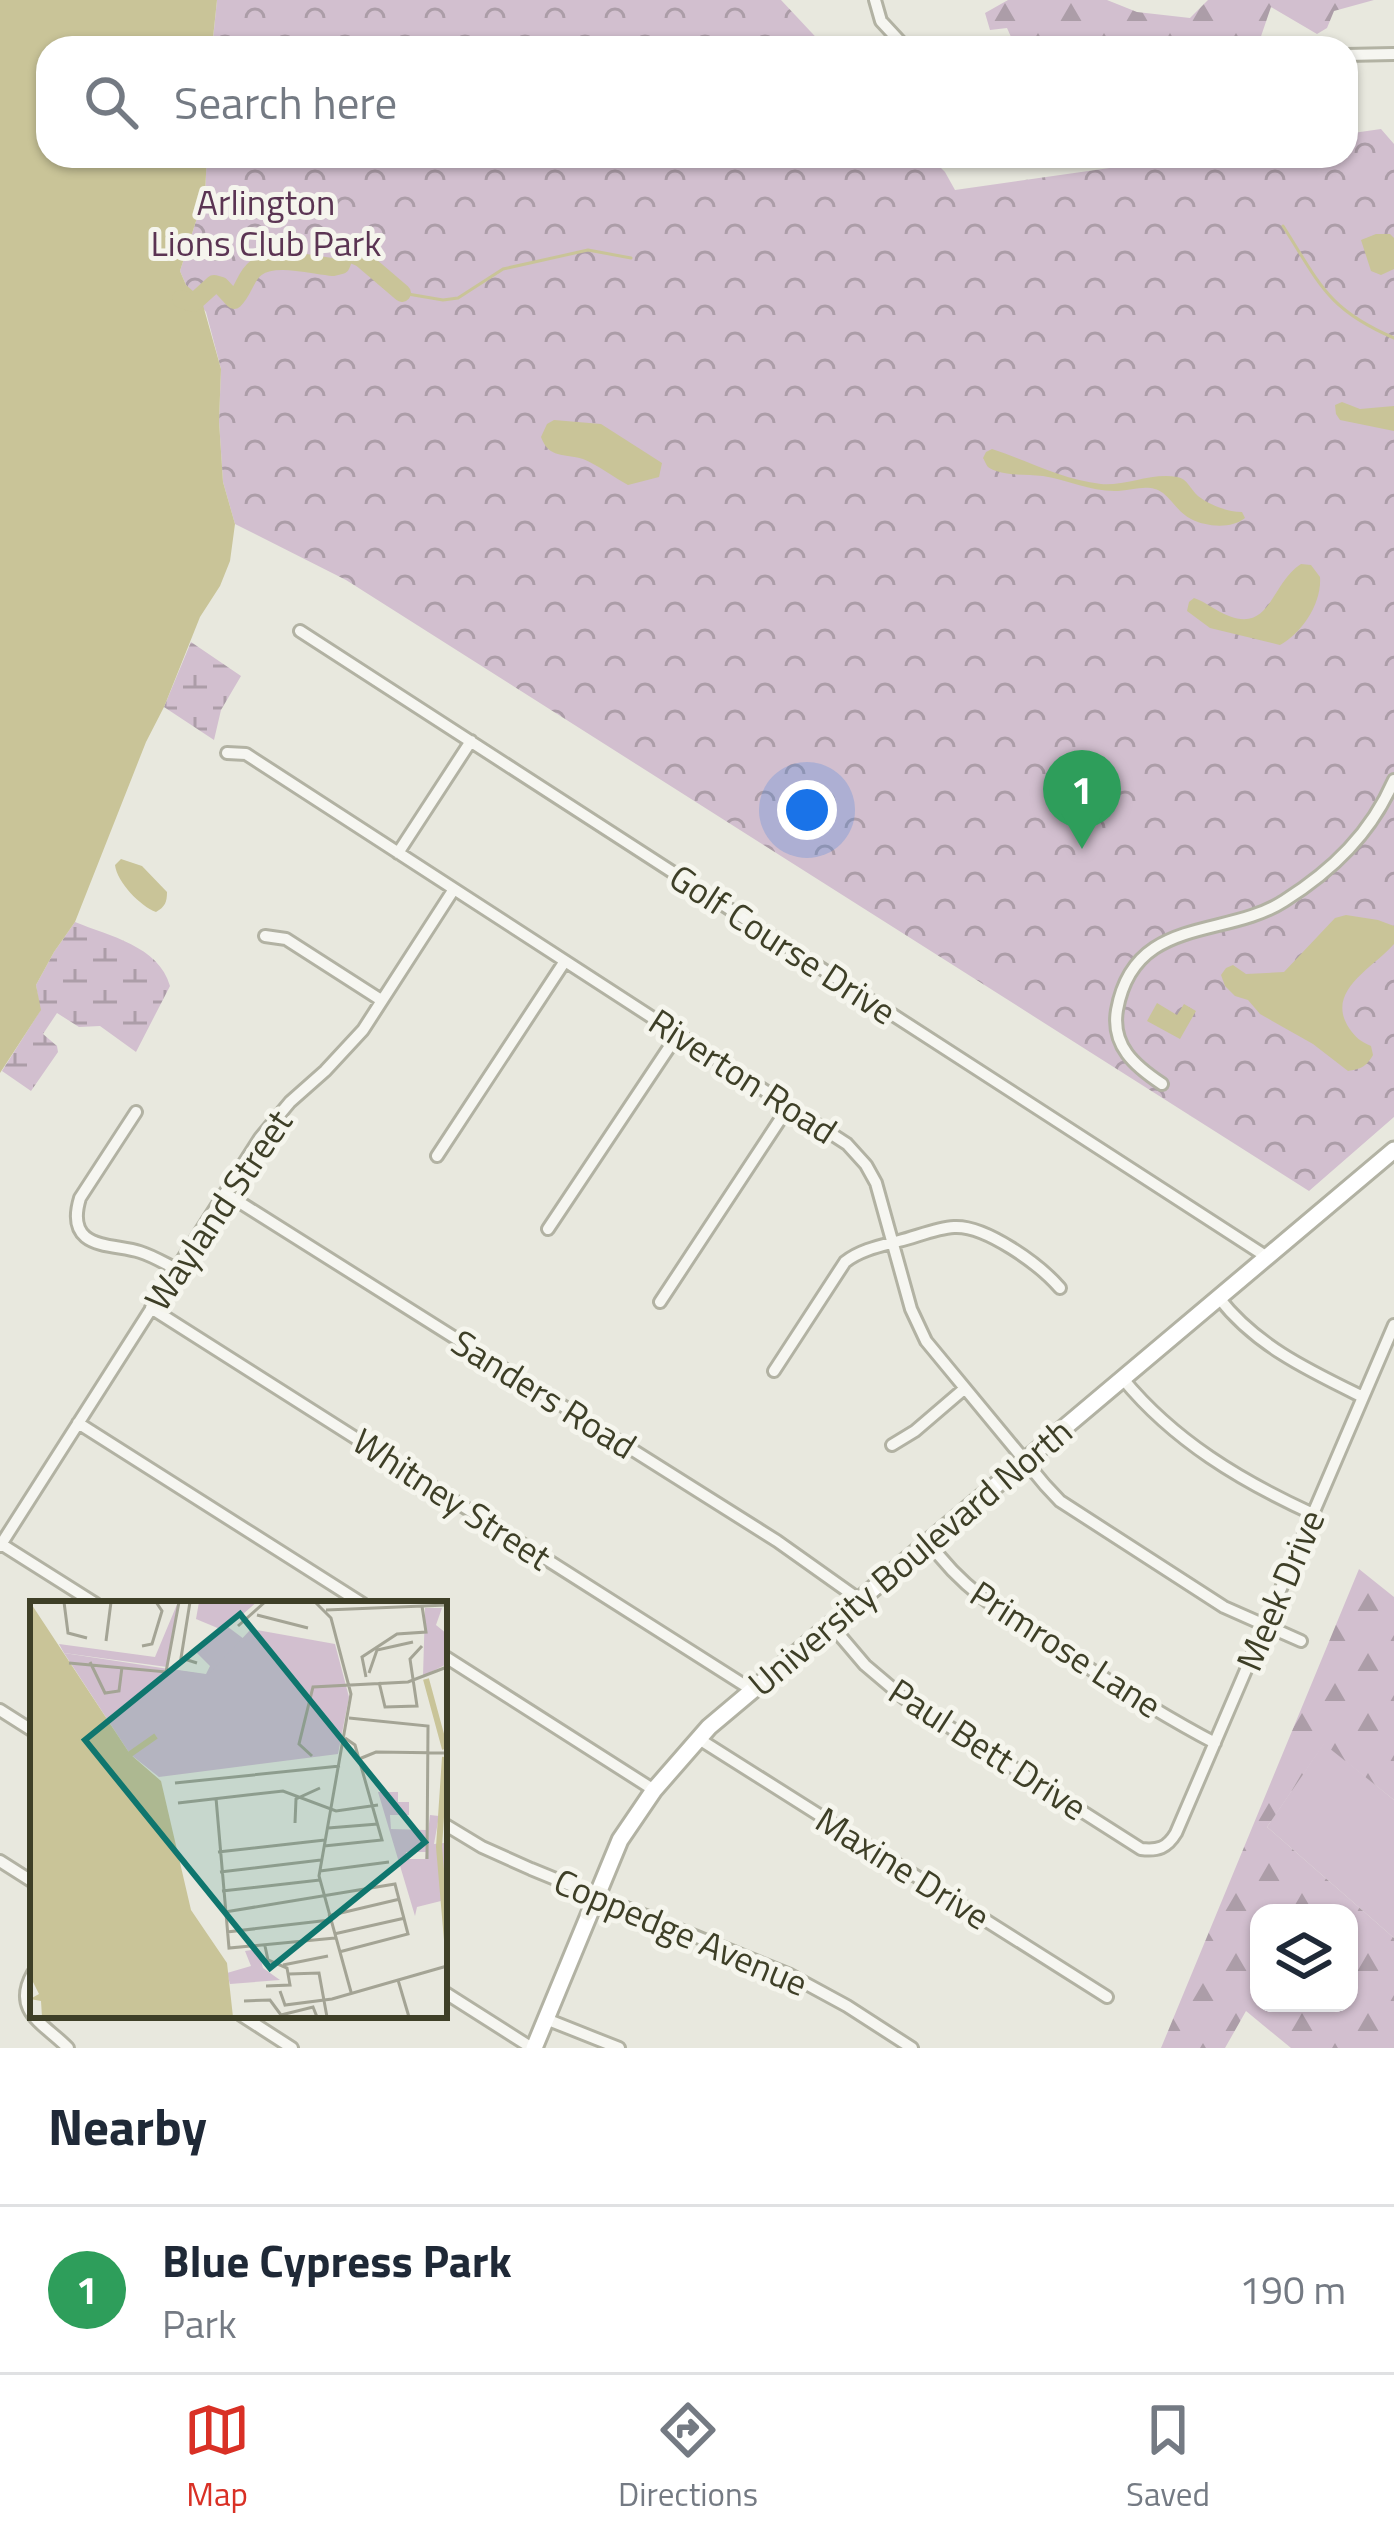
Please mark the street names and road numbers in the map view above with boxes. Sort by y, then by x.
street label: Golf Course Drive [659,850,908,1038]
street label: Riverton Road [638,994,848,1157]
street label: Wayland Street [130,1098,305,1321]
street label: Sanders Road [441,1315,648,1472]
street label: University Boulevard North [735,1404,1084,1709]
street label: Whitney Street [342,1414,563,1584]
street label: Meek Drive [1221,1501,1338,1679]
street label: Primrose Lane [960,1566,1173,1731]
street label: Paul Bett Drive [878,1664,1098,1833]
street label: Maxine Drive [805,1792,1001,1943]
street label: Coppedge Avenue [546,1853,816,2010]

